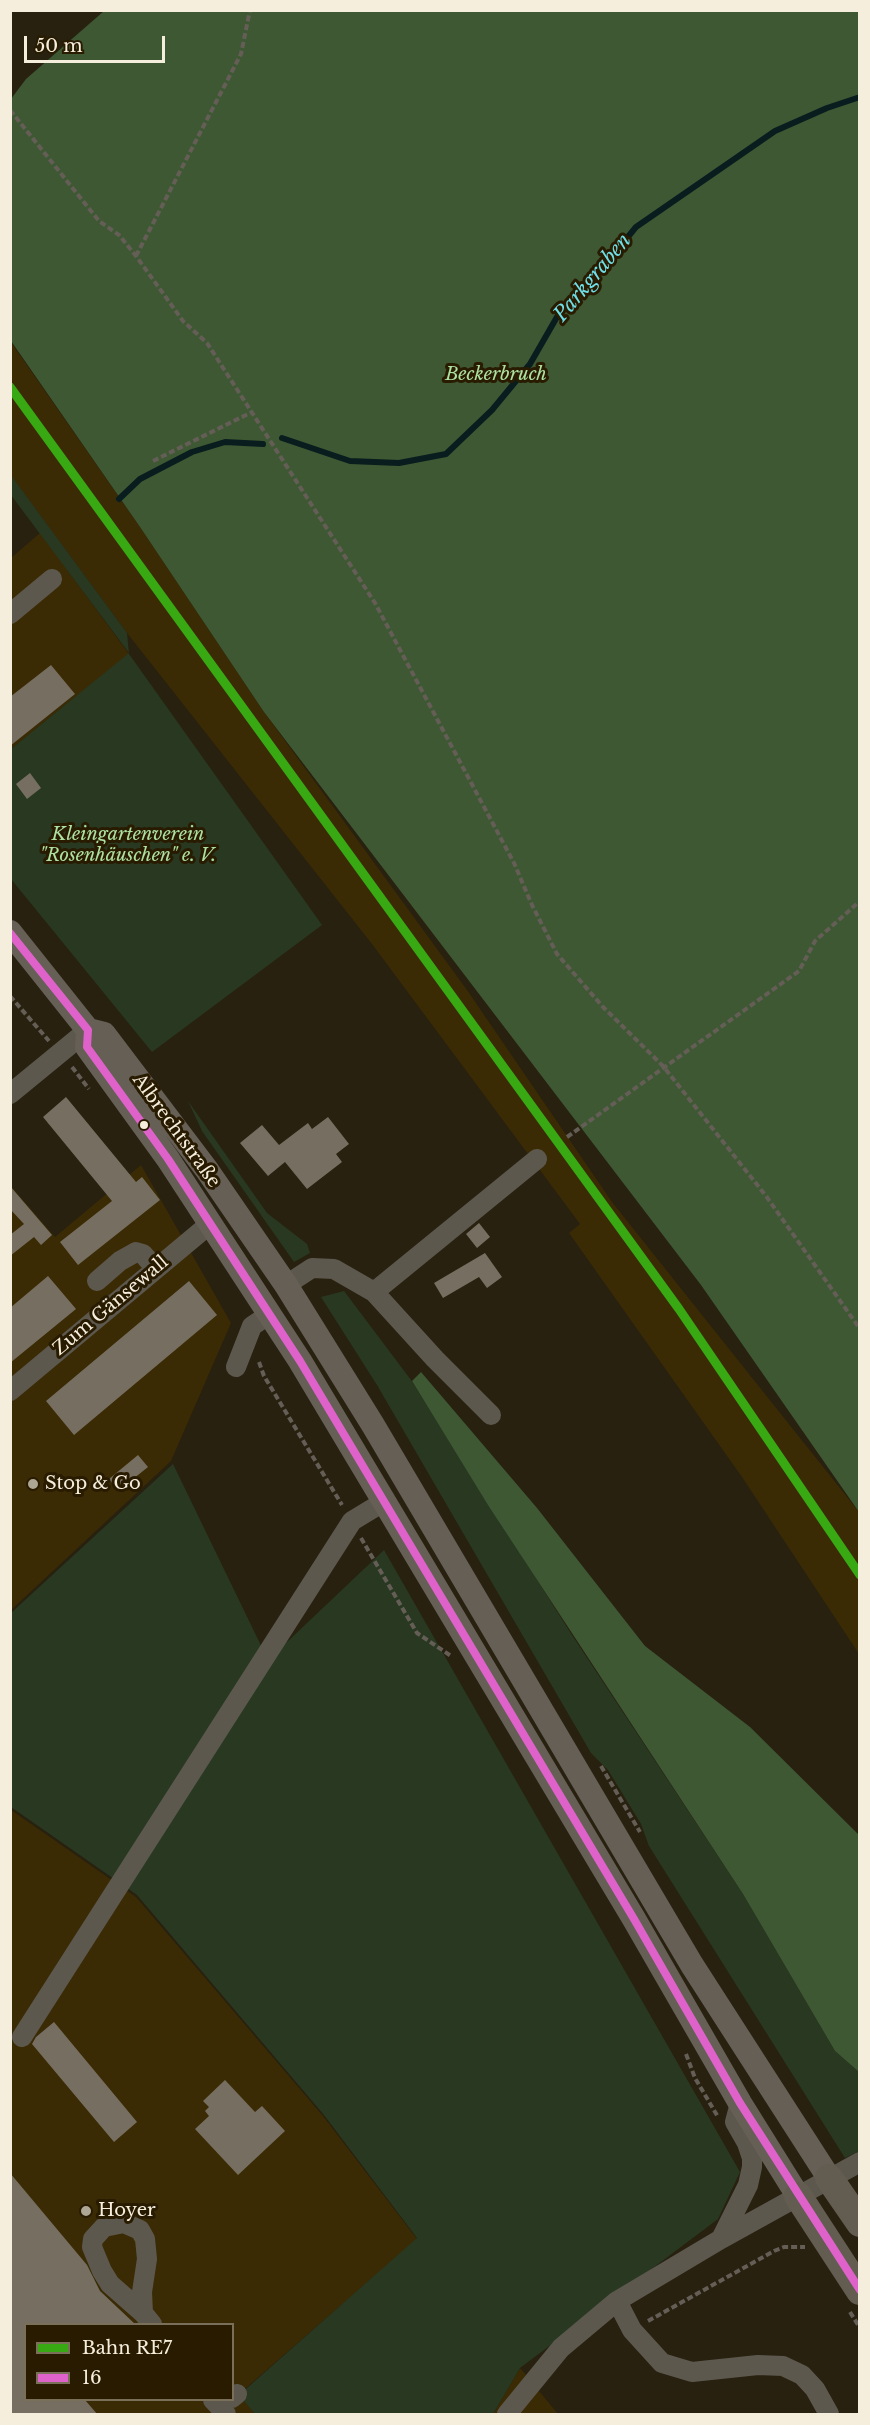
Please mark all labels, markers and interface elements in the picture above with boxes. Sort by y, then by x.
scale bar [27,24,168,62]
text: 50 m [35,35,83,57]
water label: Parkgraben [549,229,637,327]
park label: Beckerbruch [445,364,547,386]
park label: Kleingartenverein "Rosenhäuschen" e. V. [40,824,216,866]
street label: Albrechtstraße [128,1070,224,1192]
unlabelled marker [138,1119,150,1131]
street label: Zum Gänsewall [49,1252,173,1360]
place label: Stop & Go [45,1473,141,1495]
marker: Stop & Go [26,1477,40,1491]
place label: Hoyer [98,2200,156,2222]
marker: Hoyer [79,2204,93,2218]
legend [24,2323,234,2401]
text: Bahn RE7 [82,2337,172,2359]
text: 16 [82,2367,102,2389]

